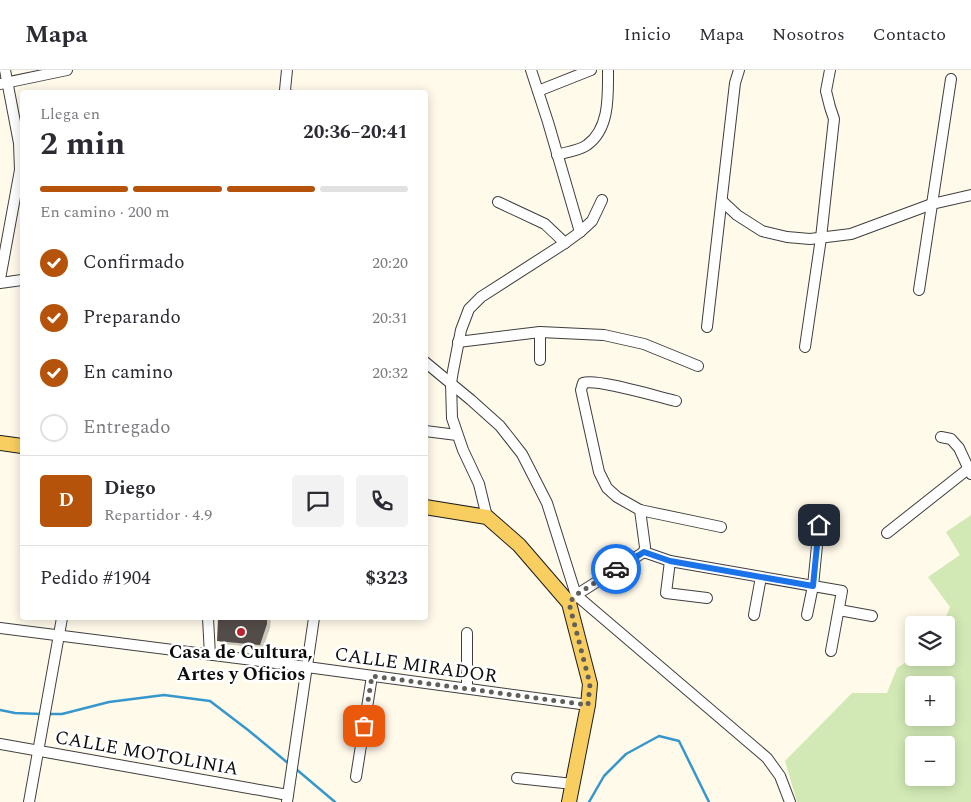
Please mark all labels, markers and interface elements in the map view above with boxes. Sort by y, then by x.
text: Mapa [25,17,88,53]
text: Inicio [624,21,671,48]
text: Mapa [699,21,744,48]
text: Nosotros [772,21,845,48]
text: Contacto [873,21,946,48]
text: Llega en [40,102,100,126]
text: 20:36–20:41 [303,118,408,147]
text: 2 min [40,120,125,169]
text: En camino · 200 m [40,200,170,224]
text: Confirmado [83,248,184,277]
icon: check [40,249,68,277]
text: 20:20 [372,251,408,275]
text: Preparando [83,303,181,332]
icon: check [40,304,68,332]
text: 20:31 [372,306,408,330]
text: En camino [83,358,173,387]
icon: check [40,359,68,387]
text: 20:32 [372,361,408,385]
text: Entregado [83,413,170,442]
text: Diego [104,474,156,503]
button: chat [292,475,344,527]
button: phone [356,475,408,527]
text: D [58,486,74,515]
text: Repartidor · 4.9 [104,503,212,527]
pin [798,504,840,546]
icon: home [805,511,833,539]
courier [591,544,641,594]
icon: car [602,555,630,583]
text: Pedido #1904 [40,564,151,593]
text: $323 [365,564,408,593]
map controls [905,616,955,786]
button: layers [905,616,955,666]
marker: Casa de Cultura, Artes y Oficios [235,626,247,638]
place label: Casa de Cultura, Artes y Oficios [169,638,313,689]
street label: CALLE MIRADOR [333,640,499,691]
button: + [905,676,955,726]
pin [343,705,385,747]
icon: bag [350,712,378,740]
street label: CALLE MOTOLINIA [53,723,241,784]
button: − [905,736,955,786]

